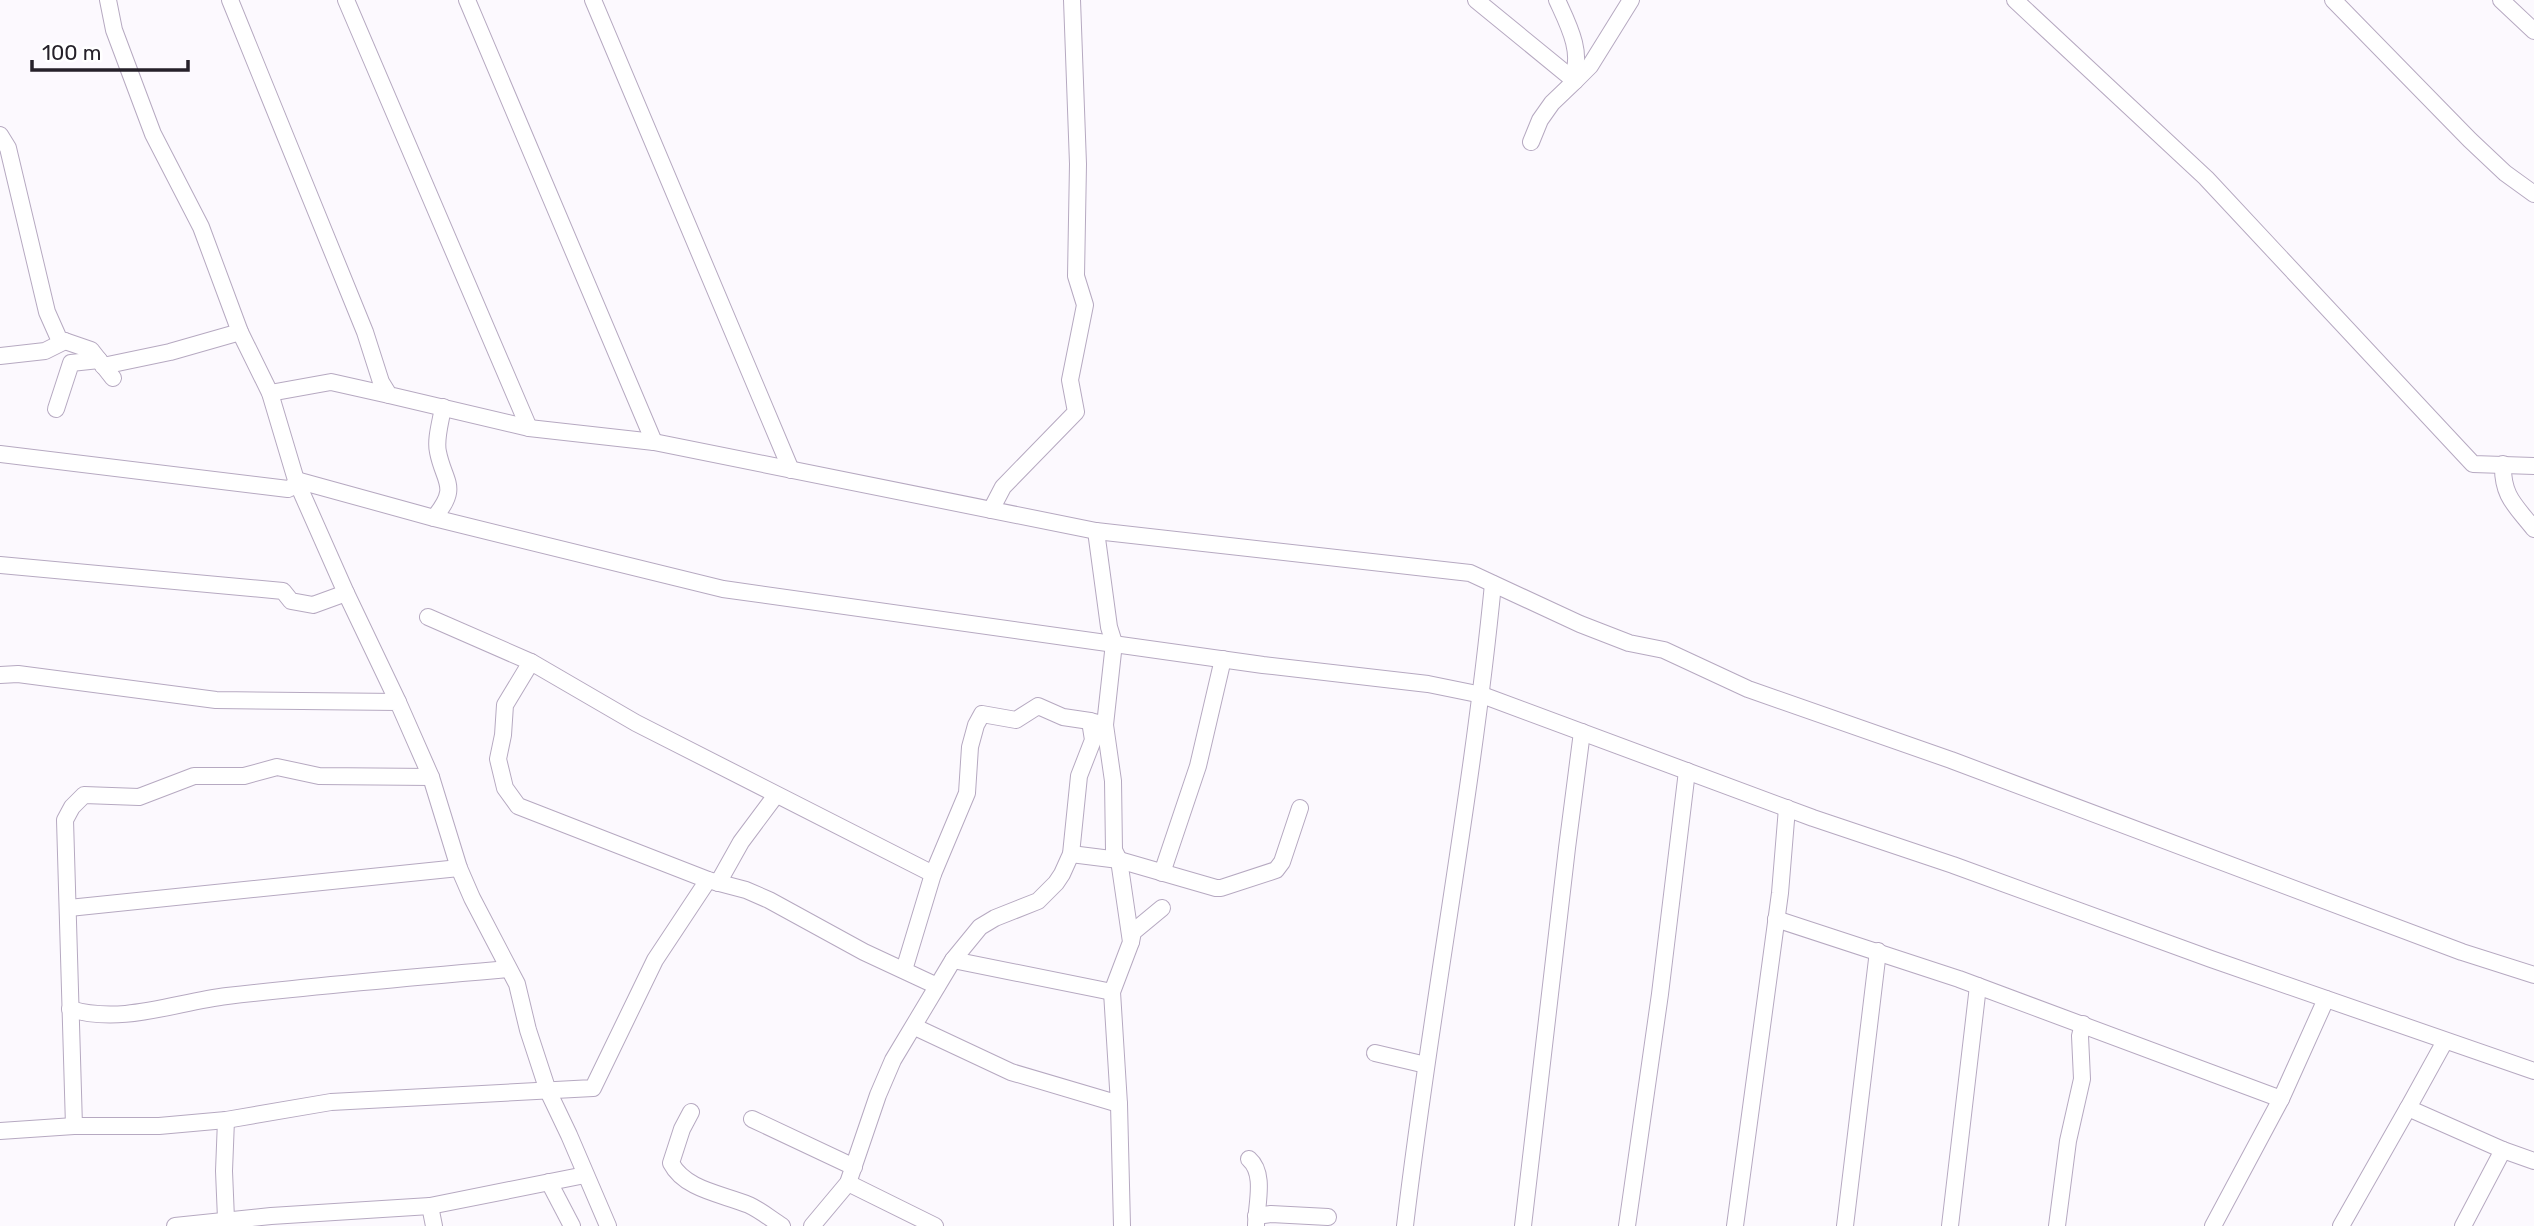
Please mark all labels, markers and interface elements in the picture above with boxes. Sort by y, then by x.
scale bar [32,28,187,72]
text: 100 m [42,40,101,65]

